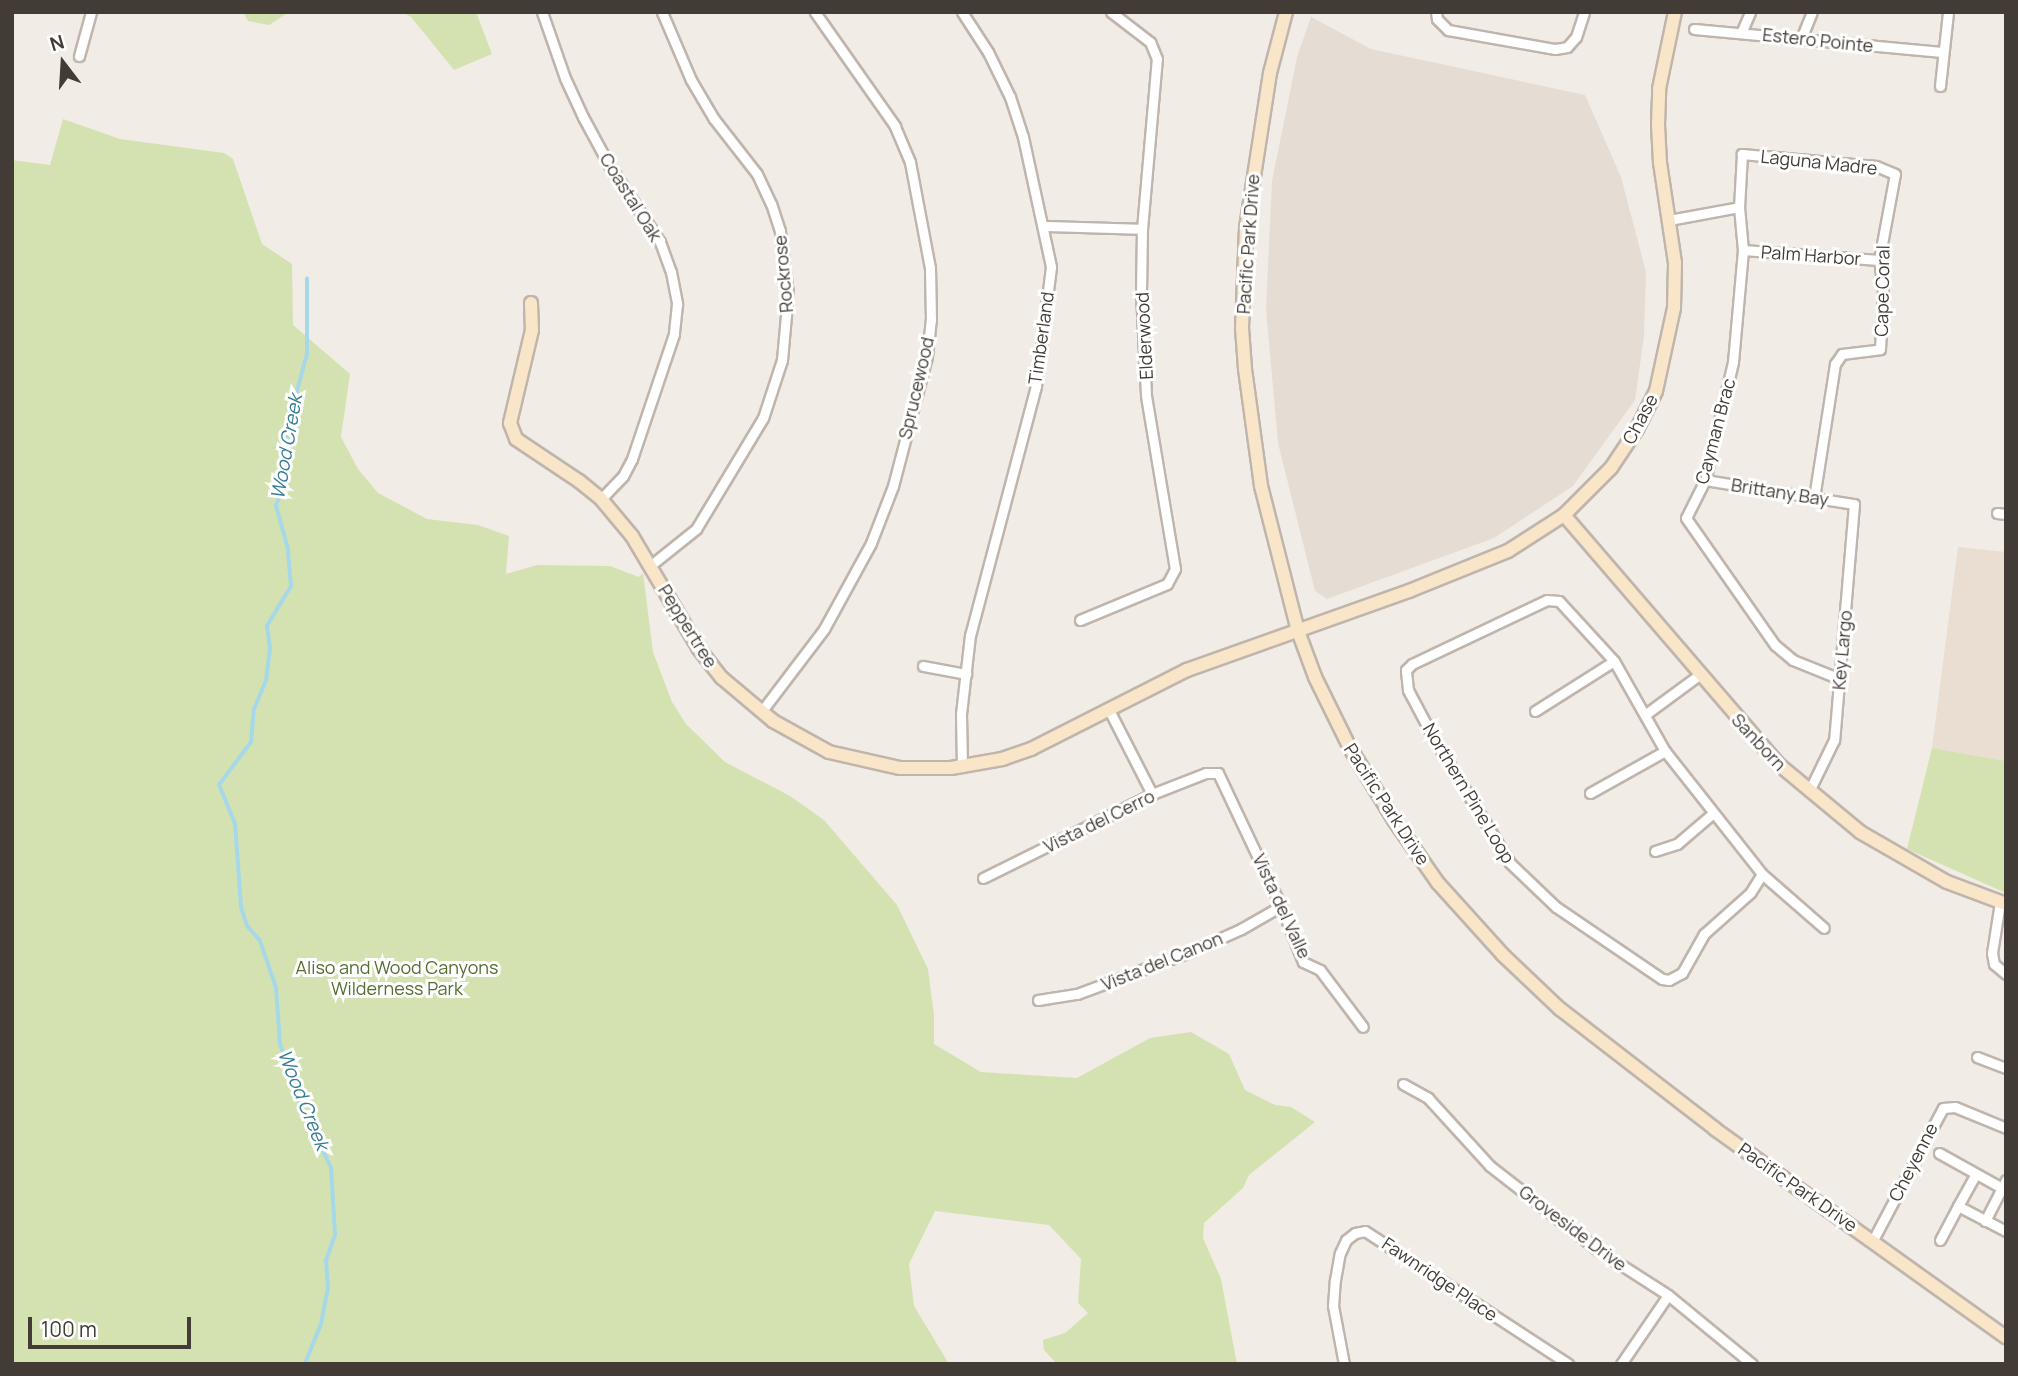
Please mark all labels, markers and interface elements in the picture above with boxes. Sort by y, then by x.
street label: Estero Pointe [1761,23,1875,57]
north arrow [28,28,98,98]
text: N [47,28,67,57]
street label: Laguna Madre [1759,145,1879,179]
street label: Coastal Oak [595,149,667,245]
street label: Pacific Park Drive [1232,173,1264,315]
street label: Rockrose [769,234,797,314]
street label: Palm Harbor [1760,241,1862,269]
street label: Cape Coral [1870,245,1894,337]
street label: Timberland [1024,290,1058,386]
street label: Elderwood [1131,292,1157,380]
street label: Sprucewood [894,335,938,441]
street label: Cayman Brac [1691,376,1739,486]
street label: Chase [1618,390,1662,448]
water label: Wood Creek [267,393,307,501]
street label: Brittany Bay [1730,474,1830,510]
street label: Peppertree [654,580,722,672]
street label: Key Largo [1828,609,1856,691]
street label: Sanborn [1727,709,1791,775]
street label: Northern Pine Loop [1419,719,1519,867]
street label: Pacific Park Drive [1340,739,1434,869]
street label: Vista del Cerro [1040,785,1158,857]
street label: Vista del Valle [1248,850,1316,962]
street label: Vista del Canon [1098,927,1226,995]
park label: Aliso and Wood Canyons Wilderness Park [296,957,498,1000]
water label: Wood Creek [273,1047,333,1153]
street label: Cheyenne [1884,1119,1942,1205]
street label: Pacific Park Drive [1734,1138,1862,1236]
street label: Groveside Drive [1515,1181,1631,1275]
street label: Fawnridge Place [1378,1233,1502,1325]
scale bar [32,1302,194,1346]
text: 100 m [41,1315,97,1343]

